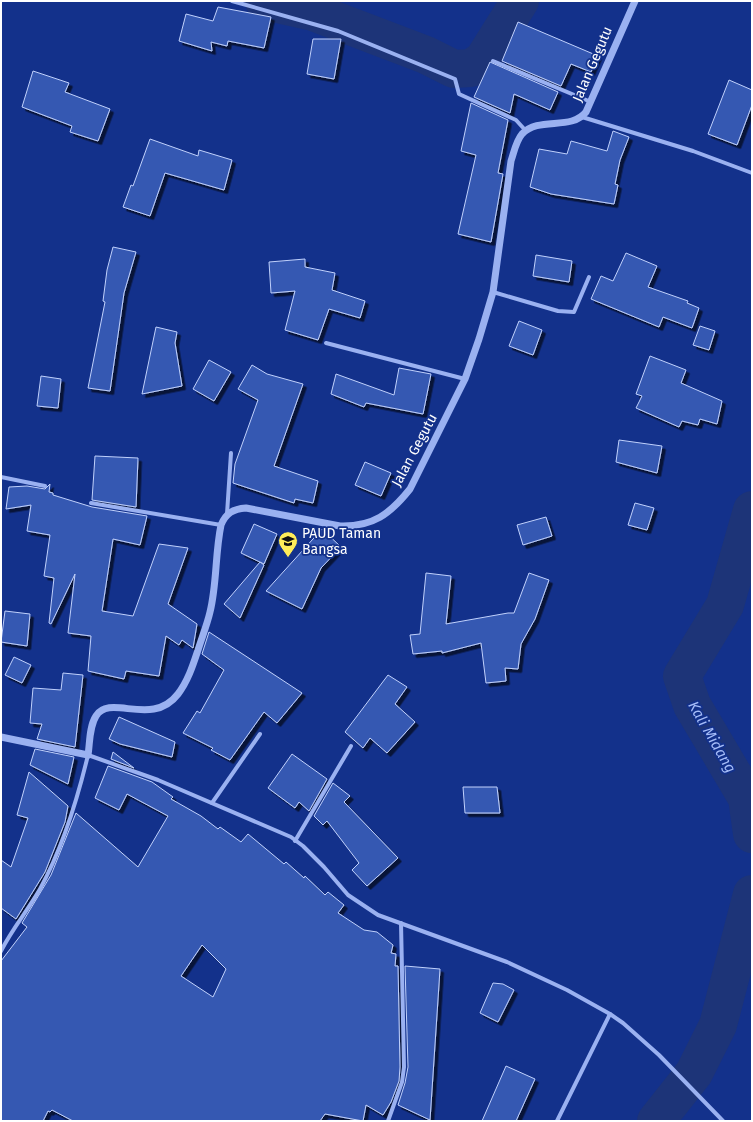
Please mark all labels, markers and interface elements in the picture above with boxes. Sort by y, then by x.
street label: Jalan Gegutu [569,24,616,104]
street label: Jalan Gegutu [388,411,441,490]
place label: PAUD Taman Bangsa [302,525,381,558]
school or university icon: PAUD Taman Bangsa [277,530,299,558]
water label: Kali Midang [684,698,740,776]

